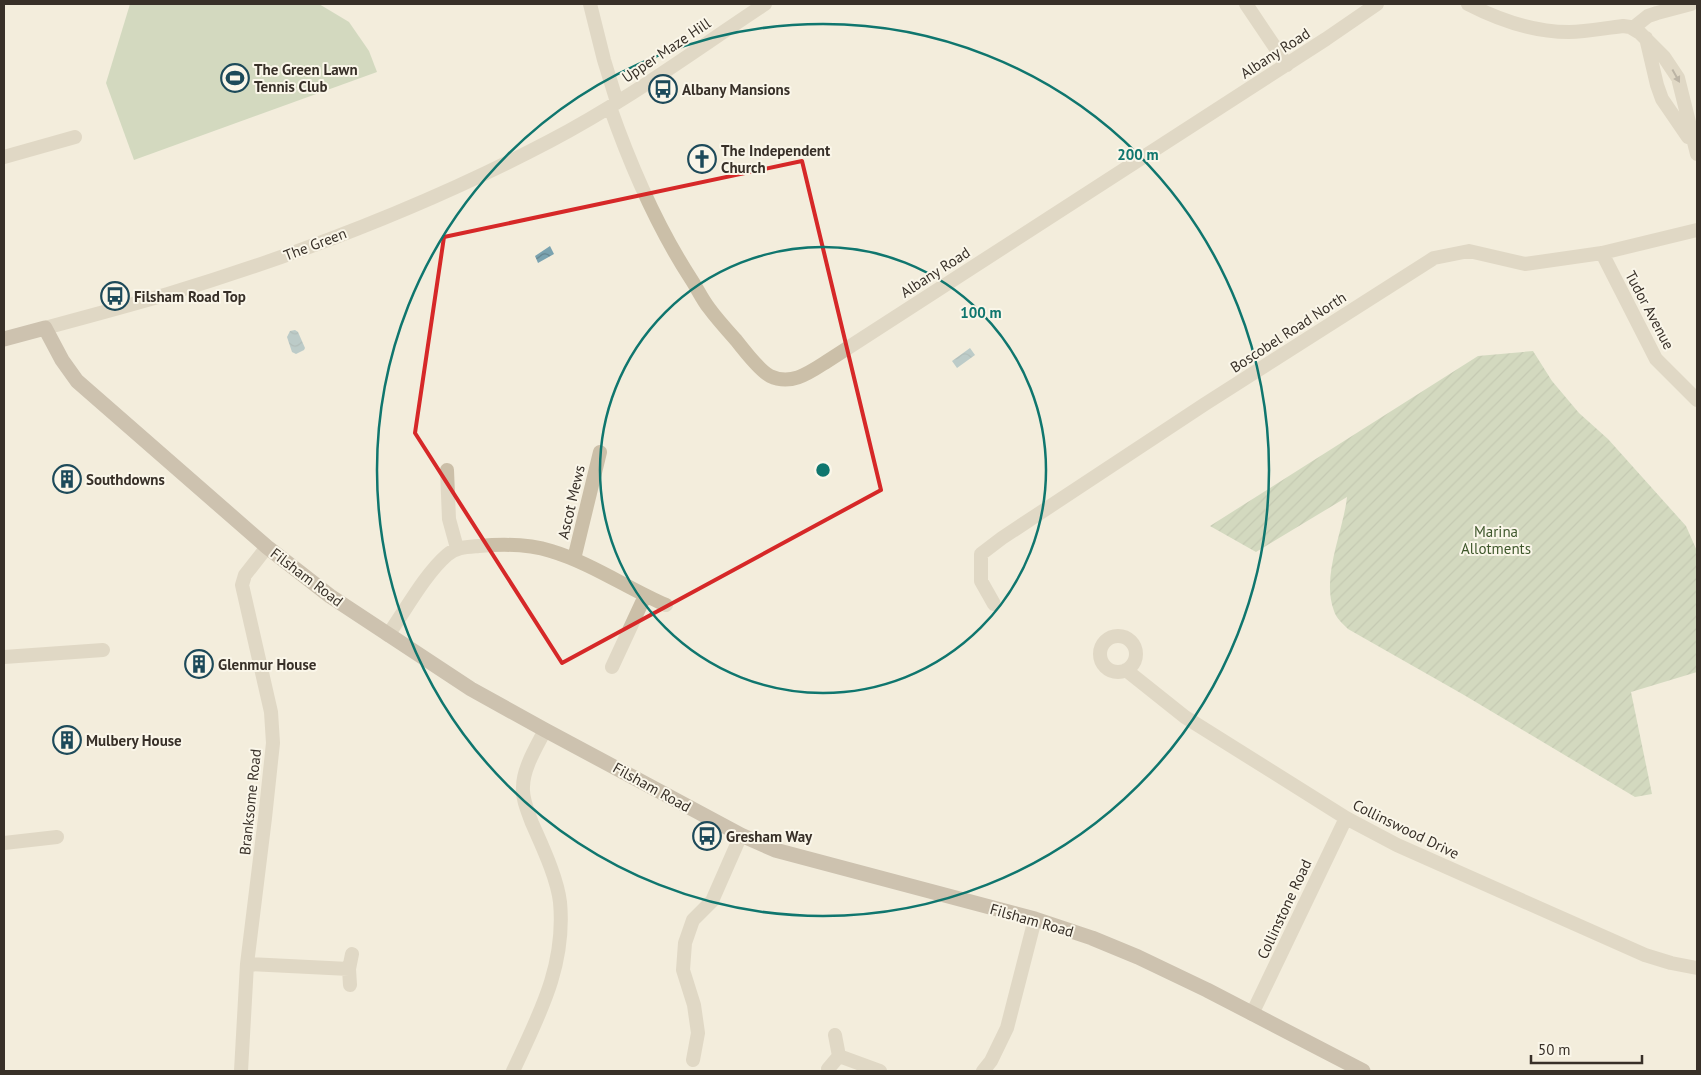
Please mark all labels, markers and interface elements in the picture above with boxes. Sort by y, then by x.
street label: Upper Maze Hill [618,13,715,87]
street label: Albany Road [1237,23,1313,83]
place label: The Green Lawn Tennis Club [254,60,358,96]
sports icon: The Green Lawn Tennis Club [220,63,250,93]
one-way arrow [1671,69,1680,83]
bus stop icon: Albany Mansions [648,74,678,104]
place label: Albany Mansions [682,80,790,99]
place label: The Independent Church [721,141,831,177]
church icon: The Independent Church [687,144,717,174]
text: 200 m [1117,145,1159,164]
street label: The Green [281,223,349,265]
street label: Albany Road [897,242,973,302]
street label: Tudor Avenue [1621,267,1679,353]
bus stop icon: Filsham Road Top [100,281,130,311]
place label: Filsham Road Top [134,287,246,306]
street label: Boscobel Road North [1226,287,1350,377]
text: 100 m [960,303,1002,322]
centre of rings [814,461,832,479]
street label: Ascot Mews [553,463,589,541]
building icon: Southdowns [52,464,82,494]
place label: Southdowns [86,470,165,489]
park label: Marina Allotments [1461,522,1531,558]
street label: Filsham Road [267,544,347,610]
building icon: Glenmur House [184,649,214,679]
place label: Glenmur House [218,655,317,674]
building icon: Mulbery House [52,725,82,755]
place label: Mulbery House [86,731,182,750]
street label: Branksome Road [235,748,265,856]
street label: Filsham Road [610,758,694,816]
street label: Collinswood Drive [1350,795,1462,863]
bus stop icon: Gresham Way [692,821,722,851]
place label: Gresham Way [726,827,813,846]
street label: Collinstone Road [1253,856,1315,962]
street label: Filsham Road [988,899,1076,941]
scale bar [1531,1032,1642,1064]
text: 50 m [1538,1040,1571,1059]

